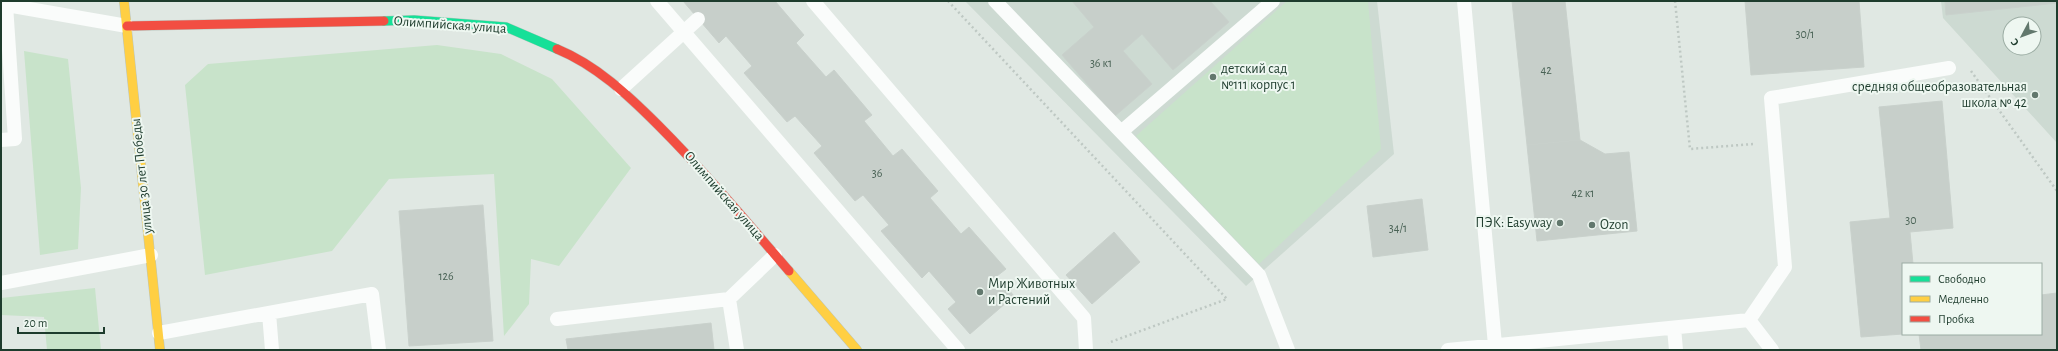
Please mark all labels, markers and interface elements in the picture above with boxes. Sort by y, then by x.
street label: Олимпийская улица [393,14,508,36]
north arrow [2002,16,2042,56]
house number: 30/1 [1796,28,1814,40]
text: С [2009,36,2021,48]
house number: 36 к1 [1090,57,1112,69]
place label: детский сад №111 корпус 1 [1221,62,1296,92]
house number: 42 [1540,64,1552,76]
marker: детский сад №111 корпус 1 [1208,72,1218,82]
place label: средняя общеобразовательная школа № 42 [1852,80,2027,110]
marker: средняя общеобразовательная школа № 42 [2030,90,2040,100]
street label: улица 30 лет Победы [129,117,155,236]
street label: Олимпийская улица [682,149,767,244]
house number: 36 [872,167,883,179]
house number: 42 к1 [1572,187,1594,199]
house number: 30 [1905,214,1917,226]
place label: ПЭК: Easyway [1475,216,1552,230]
marker: ПЭК: Easyway [1555,218,1565,228]
place label: Ozon [1600,218,1628,232]
marker: Ozon [1587,220,1597,230]
house number: 34/1 [1389,222,1407,234]
legend [1902,263,2042,335]
house number: 126 [438,270,454,282]
text: Свободно [1938,273,1986,285]
place label: Мир Животных и Растений [988,277,1075,307]
marker: Мир Животных и Растений [975,287,985,297]
text: Медленно [1938,293,1989,305]
scale bar [18,309,104,335]
text: Пробка [1938,313,1975,325]
text: 20 m [24,317,47,329]

